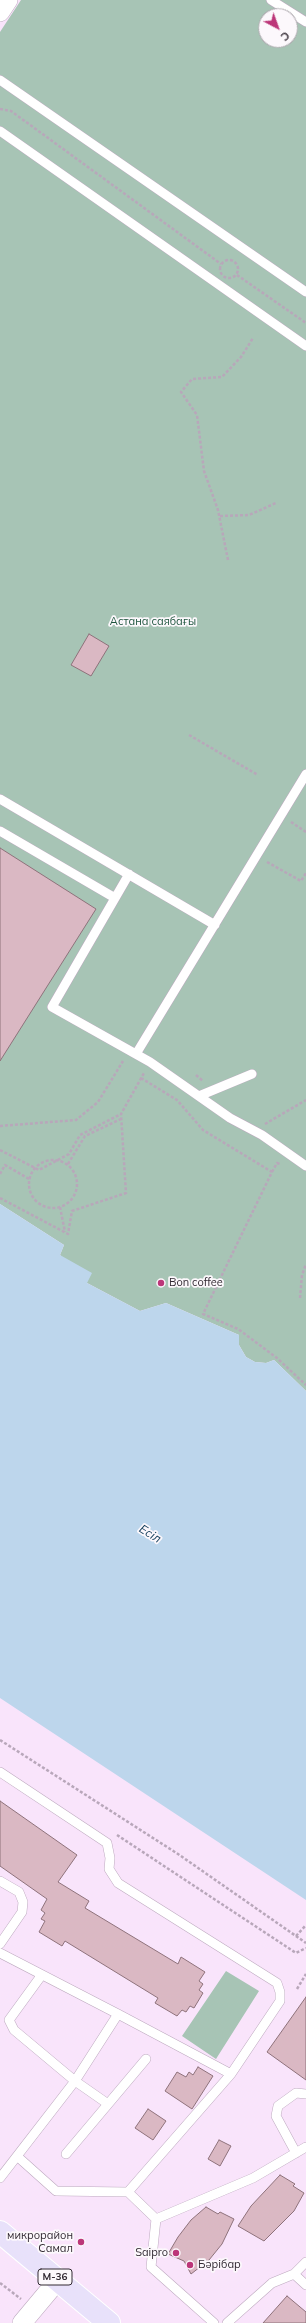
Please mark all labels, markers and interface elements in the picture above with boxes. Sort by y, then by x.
north arrow [258,8,298,48]
text: С [278,29,293,44]
park label: Астана саябағы [110,615,196,629]
place label: Bon coffee [169,1276,223,1290]
marker: Bon coffee [156,1278,166,1288]
water label: Есіл [136,1522,164,1546]
place label: микрорайон Самал [7,2229,73,2255]
marker: микрорайон Самал [76,2237,86,2247]
place label: Saipro [135,2246,168,2260]
marker: Saipro [171,2248,181,2258]
place label: Бәрібар [198,2258,241,2272]
marker: Бәрібар [185,2260,195,2270]
road number: M-36 [38,2269,72,2285]

